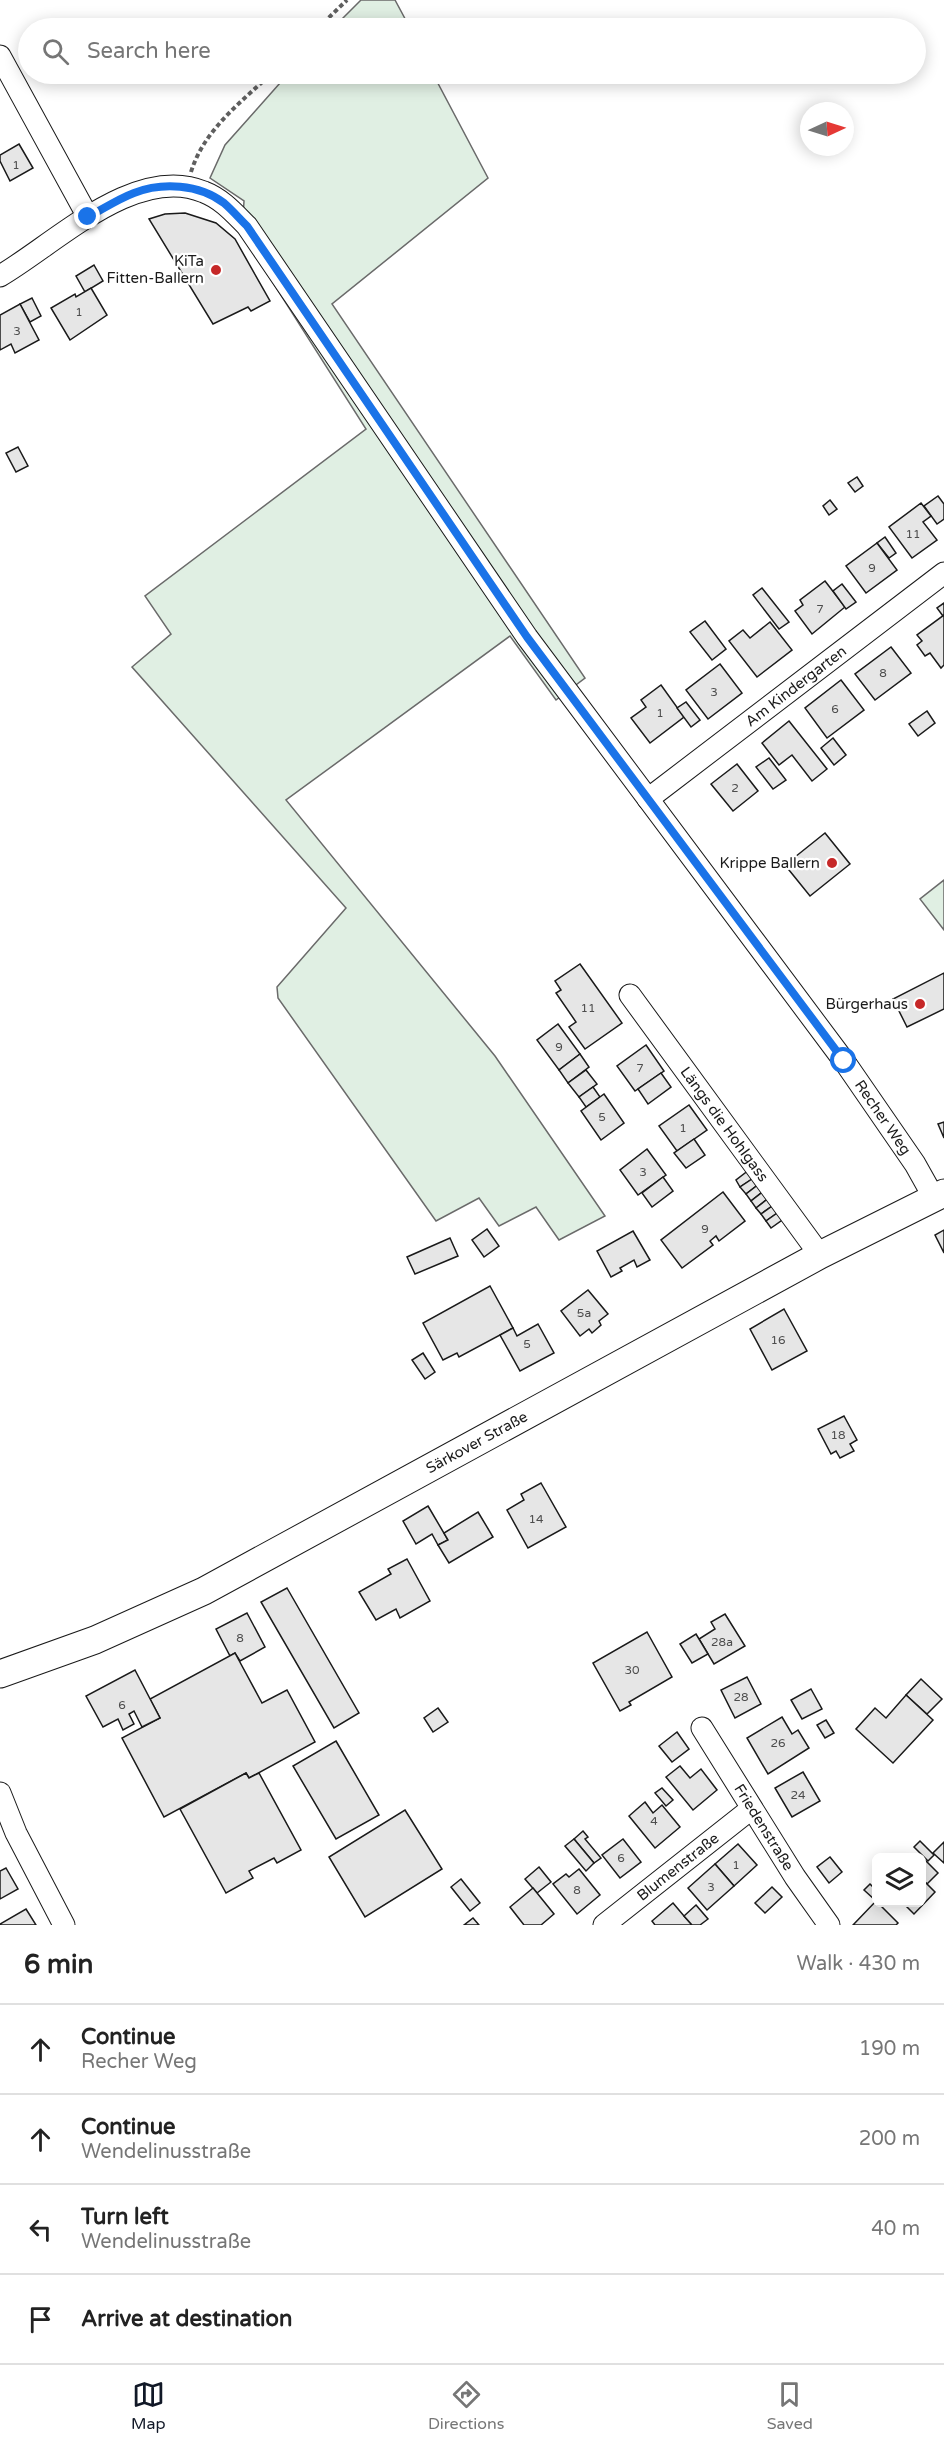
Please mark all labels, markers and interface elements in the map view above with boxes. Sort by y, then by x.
search box [18,18,926,84]
icon: search [39,35,72,68]
text: Search here [87,38,211,64]
north arrow [800,102,854,156]
house number: 1 [12,158,20,172]
route end [74,203,100,229]
place label: KiTa Fitten-Ballern [107,252,204,287]
marker: KiTa Fitten-Ballern [209,263,223,277]
house number: 1 [75,305,83,319]
house number: 3 [13,324,21,338]
house number: 11 [905,527,921,541]
house number: 9 [868,561,876,575]
house number: 7 [816,602,824,616]
street label: Am Kindergarten [742,642,850,730]
house number: 8 [879,666,887,680]
house number: 3 [710,685,718,699]
house number: 6 [831,702,839,716]
house number: 1 [656,706,664,720]
house number: 2 [731,781,739,795]
place label: Krippe Ballern [719,854,820,872]
marker: Krippe Ballern [825,856,839,870]
place label: Bürgerhaus [826,995,908,1013]
marker: Bürgerhaus [913,997,927,1011]
house number: 11 [580,1001,596,1015]
house number: 9 [555,1040,563,1054]
route start [830,1047,856,1073]
house number: 7 [636,1061,644,1075]
street label: Längs die Hohlgass [676,1063,772,1185]
street label: Recher Weg [851,1077,915,1158]
house number: 5 [598,1110,606,1124]
house number: 1 [679,1121,687,1135]
house number: 3 [639,1165,647,1179]
house number: 9 [701,1222,709,1236]
house number: 5a [577,1306,591,1320]
house number: 16 [770,1333,786,1347]
house number: 5 [523,1337,531,1351]
street label: Särkover Straße [423,1407,531,1477]
house number: 18 [830,1428,846,1442]
house number: 14 [528,1512,544,1526]
house number: 8 [236,1631,244,1645]
house number: 28a [711,1635,733,1649]
house number: 30 [624,1663,640,1677]
house number: 28 [733,1690,749,1704]
house number: 6 [118,1698,126,1712]
house number: 26 [770,1736,786,1750]
street label: Friedenstraße [730,1781,798,1874]
house number: 24 [790,1788,806,1802]
house number: 4 [650,1814,658,1828]
street label: Blumenstraße [633,1829,722,1905]
house number: 6 [617,1851,625,1865]
map controls [872,1853,926,1907]
button: layers [872,1853,926,1907]
house number: 1 [732,1858,740,1872]
house number: 3 [707,1880,715,1894]
house number: 8 [573,1883,581,1897]
text: 6 min [24,1949,93,1980]
text: Walk · 430 m [797,1952,920,1976]
text: Continue [81,2024,176,2050]
icon: ahead [24,2033,57,2066]
text: 190 m [859,2037,920,2061]
text: Recher Weg [81,2050,197,2074]
text: Continue [81,2114,176,2140]
icon: ahead [24,2123,57,2156]
text: 200 m [859,2127,920,2151]
text: Wendelinusstraße [81,2140,251,2164]
text: Turn left [81,2204,169,2230]
icon: left [24,2213,57,2246]
text: 40 m [871,2217,920,2241]
text: Wendelinusstraße [81,2230,251,2254]
icon: arrive [24,2303,57,2336]
text: Arrive at destination [81,2306,292,2332]
tab: Map [131,2378,166,2434]
tab: Directions [428,2378,504,2434]
tab: Saved [767,2378,813,2434]

